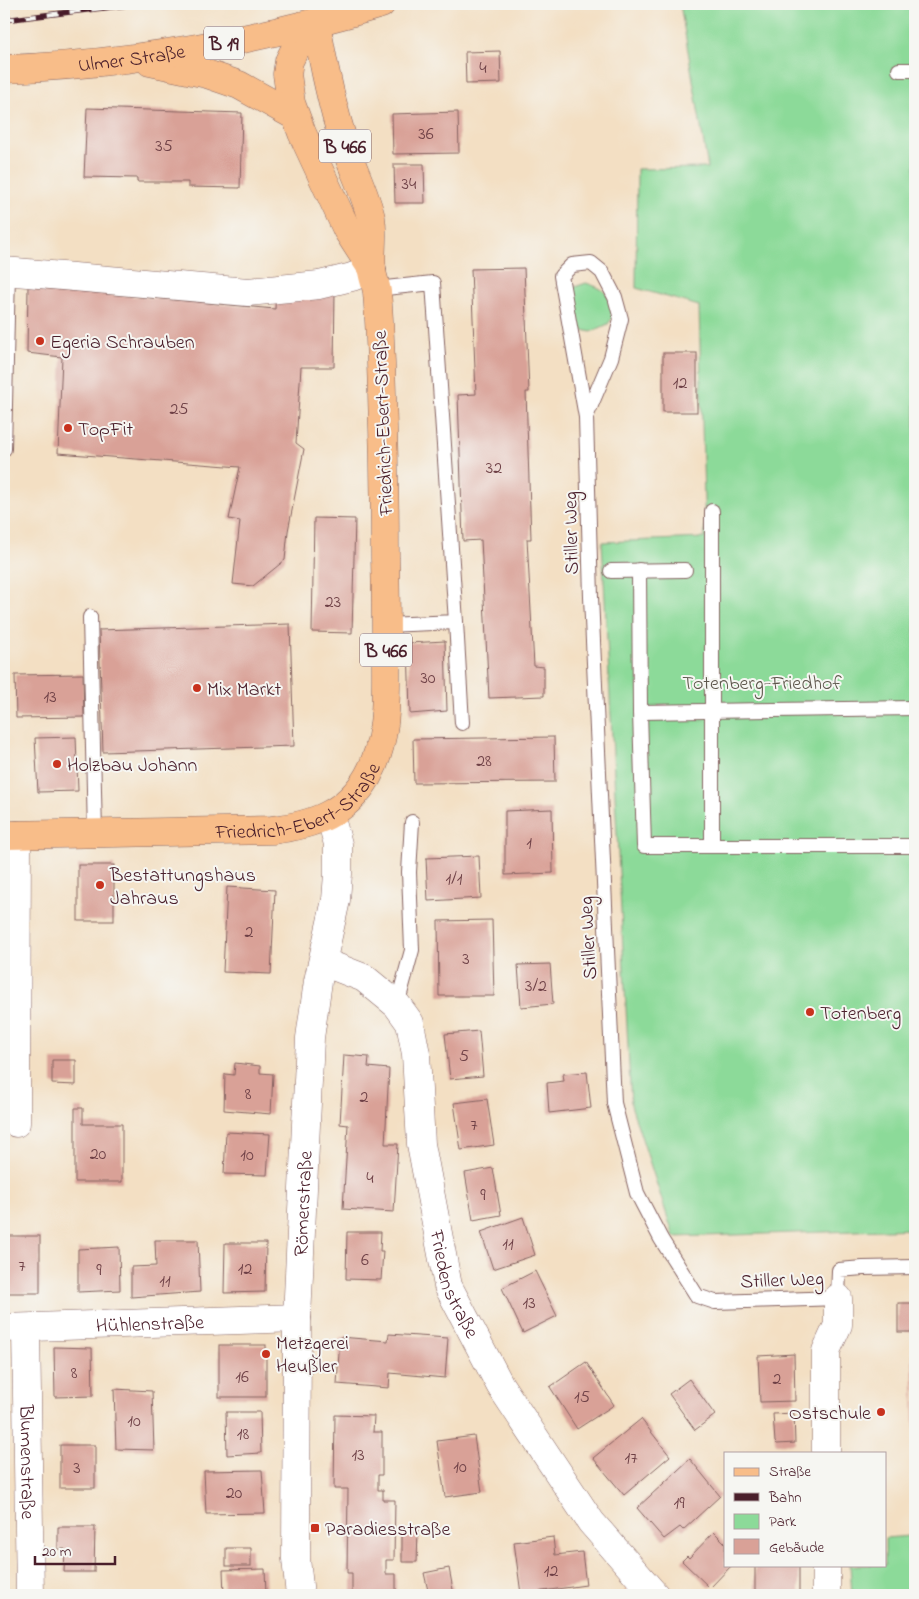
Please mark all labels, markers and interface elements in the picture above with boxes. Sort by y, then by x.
road number: B 19 [204,26,244,59]
street label: Ulmer Straße [77,38,188,81]
house number: 4 [479,56,487,82]
house number: 36 [418,122,434,148]
road number: B 466 [319,130,371,162]
house number: 35 [155,134,173,160]
house number: 34 [402,172,417,198]
place label: Egeria Schrauben [50,329,195,359]
street label: Friedrich-Ebert-Straße [367,330,402,517]
marker: Egeria Schrauben [34,335,46,347]
house number: 12 [673,371,687,397]
house number: 25 [169,397,189,423]
place label: TopFit [78,416,133,445]
marker: TopFit [62,422,74,434]
house number: 32 [486,456,502,482]
street label: Stiller Weg [557,491,589,575]
house number: 23 [325,590,341,616]
road number: B 466 [360,634,412,666]
house number: 30 [420,666,436,692]
park label: Totenberg-Friedhof [682,670,842,700]
place label: Mix Markt [207,676,282,705]
marker: Mix Markt [191,682,203,694]
house number: 13 [43,685,57,711]
house number: 28 [476,749,492,775]
place label: Holzbau Johann [67,752,198,781]
marker: Holzbau Johann [51,758,63,770]
street label: Friedrich-Ebert-Straße [214,759,390,848]
house number: 1 [526,831,532,857]
place label: Bestattungshaus Jahraus [109,862,256,914]
house number: 1/1 [445,867,463,893]
marker: Bestattungshaus Jahraus [94,879,106,891]
street label: Stiller Weg [573,895,607,980]
house number: 2 [245,920,254,946]
house number: 3 [462,947,470,973]
house number: 3/2 [525,974,547,1000]
place label: Totenberg [820,1000,901,1030]
marker: Totenberg [804,1006,816,1018]
house number: 5 [459,1044,469,1070]
house number: 8 [245,1082,252,1108]
house number: 2 [360,1085,369,1111]
house number: 7 [470,1113,478,1139]
house number: 20 [90,1142,107,1168]
house number: 10 [240,1143,254,1169]
street label: Römerstraße [288,1150,322,1257]
house number: 4 [366,1166,374,1192]
house number: 9 [480,1183,486,1209]
street label: Friedenstraße [420,1227,485,1344]
house number: 11 [502,1232,514,1258]
house number: 6 [361,1248,369,1274]
house number: 7 [18,1254,26,1280]
house number: 12 [238,1257,252,1283]
house number: 9 [96,1258,102,1284]
street label: Stiller Weg [740,1266,824,1298]
house number: 11 [159,1269,171,1295]
house number: 13 [522,1291,536,1317]
street label: Hühlenstraße [95,1309,205,1342]
place label: Metzgerei Heußler [276,1330,349,1382]
marker: Metzgerei Heußler [260,1348,272,1360]
house number: 8 [71,1361,78,1387]
house number: 16 [235,1365,249,1391]
house number: 2 [773,1367,782,1393]
house number: 15 [574,1385,590,1411]
place label: Ostschule [789,1400,871,1429]
street label: Blumenstraße [10,1403,41,1520]
marker: Ostschule [875,1406,887,1418]
house number: 10 [127,1409,141,1435]
house number: 18 [237,1422,249,1448]
house number: 13 [351,1443,365,1469]
house number: 17 [624,1446,638,1472]
legend [724,1452,886,1566]
house number: 10 [453,1455,467,1481]
house number: 3 [73,1456,81,1482]
text: Straße [769,1461,811,1483]
house number: 20 [226,1481,243,1507]
text: Bahn [768,1487,802,1509]
house number: 19 [673,1491,685,1517]
text: Park [769,1511,797,1533]
place label: Paradiesstraße [325,1516,451,1545]
marker: Paradiesstraße [309,1522,321,1534]
scale bar [35,1534,115,1566]
text: Gebäude [769,1537,825,1559]
text: 20 m [42,1541,72,1563]
house number: 12 [544,1559,558,1585]

